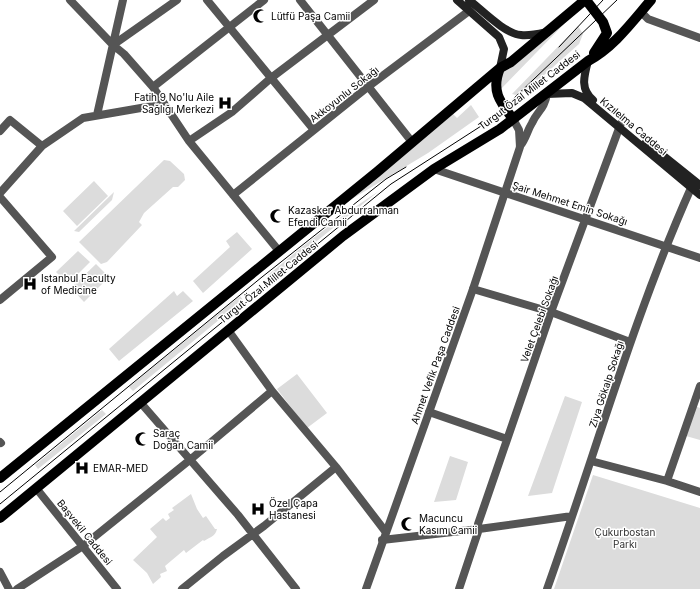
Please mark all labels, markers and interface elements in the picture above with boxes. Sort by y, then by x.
mosque icon: Lütfü Paşa Camii [252,8,268,24]
place label: Lütfü Paşa Camii [271,10,350,22]
street label: Turgut Özal Millet Caddesi [476,48,582,132]
street label: Akkoyunlu Sokağı [307,63,381,125]
place label: Fatih 9 No'lu Aile Sağlığı Merkezi [134,91,214,115]
street label: Kızılelma Caddesi [598,94,670,158]
hospital icon: Fatih 9 No'lu Aile Sağlığı Merkezi [217,95,233,111]
street label: Şair Mehmet Emin Sokağı [511,179,629,227]
place label: Kazasker Abdurrahman Efendi Camii [288,204,399,228]
mosque icon: Kazasker Abdurrahman Efendi Camii [269,208,285,224]
street label: Turgut Özal Millet Caddesi [216,238,320,326]
place label: Istanbul Faculty of Medicine [41,272,116,296]
street label: Velet Çelebi Sokağı [518,274,560,364]
hospital icon: Istanbul Faculty of Medicine [22,276,38,292]
street label: Ahmet Vefik Paşa Caddesi [408,304,462,426]
street label: Ziya Gökalp Sokağı [586,339,626,429]
place label: Saraç Doğan Camii [153,427,213,451]
mosque icon: Saraç Doğan Camii [134,431,150,447]
hospital icon: EMAR-MED [74,460,90,476]
place label: EMAR-MED [93,462,148,474]
street label: Başvekil Caddesi [55,497,115,567]
place label: Özel Çapa Hastanesi [269,497,318,521]
hospital icon: Özel Çapa Hastanesi [250,501,266,517]
place label: Macuncu Kasım Camii [419,512,477,536]
mosque icon: Macuncu Kasım Camii [400,516,416,532]
park label: Çukurbostan Parkı [595,526,655,550]

